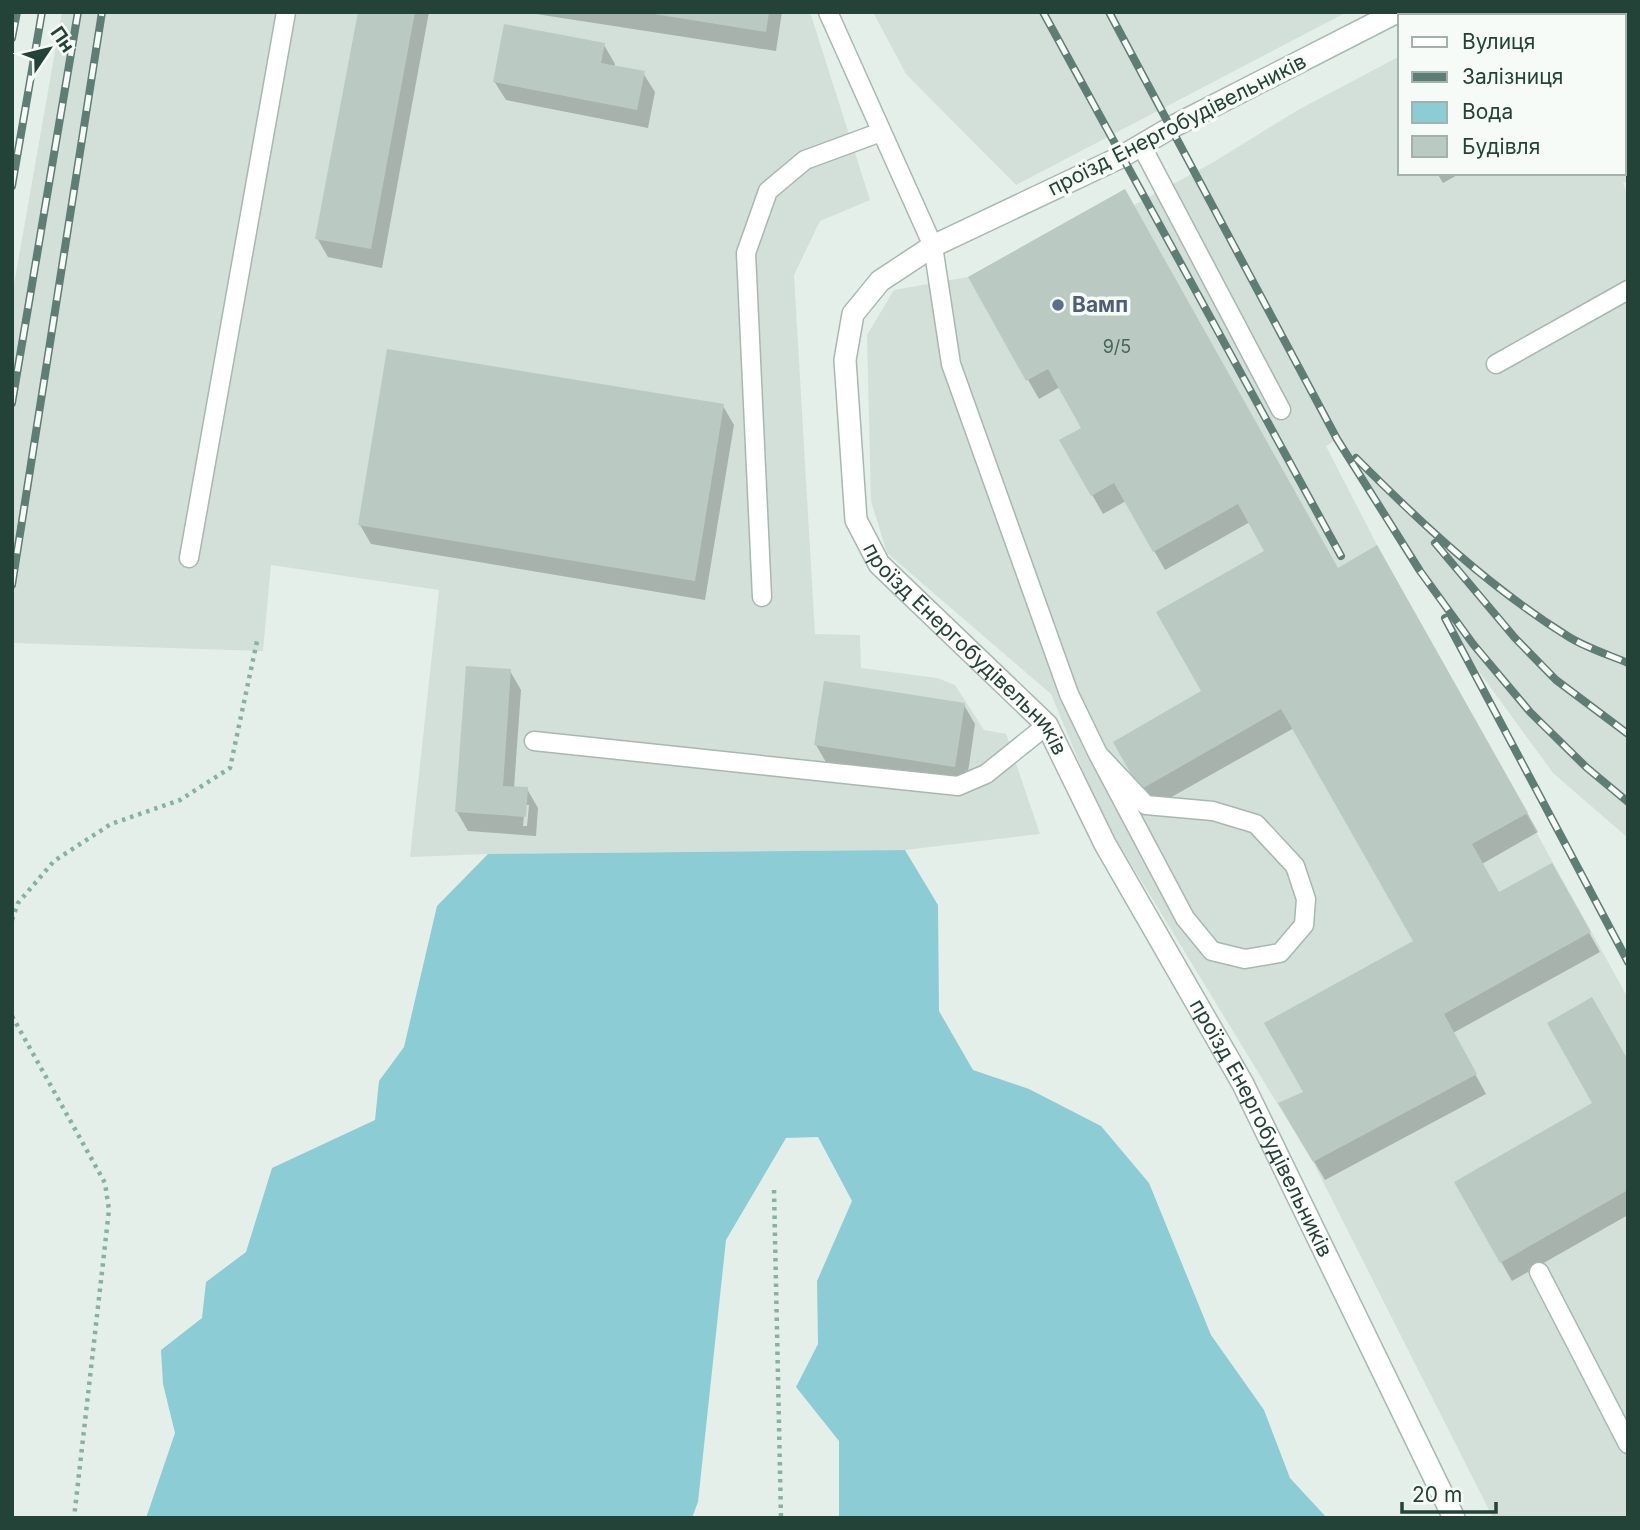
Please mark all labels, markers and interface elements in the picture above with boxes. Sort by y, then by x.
north arrow [14,14,84,84]
legend [1398,14,1626,175]
text: Пн [46,22,79,57]
text: Вулиця [1462,29,1535,54]
street label: проїзд Енергобудівельників [1043,48,1310,201]
text: Залізниця [1462,64,1563,89]
text: Вода [1462,99,1513,124]
text: Будівля [1462,134,1540,159]
place label: Вамп [1072,292,1128,317]
marker: Вамп [1050,297,1066,313]
house number: 9/5 [1103,336,1131,357]
street label: проїзд Енергобудівельників [858,538,1073,759]
street label: проїзд Енергобудівельників [1185,994,1338,1261]
scale bar [1402,1470,1496,1514]
text: 20 m [1412,1482,1462,1507]

